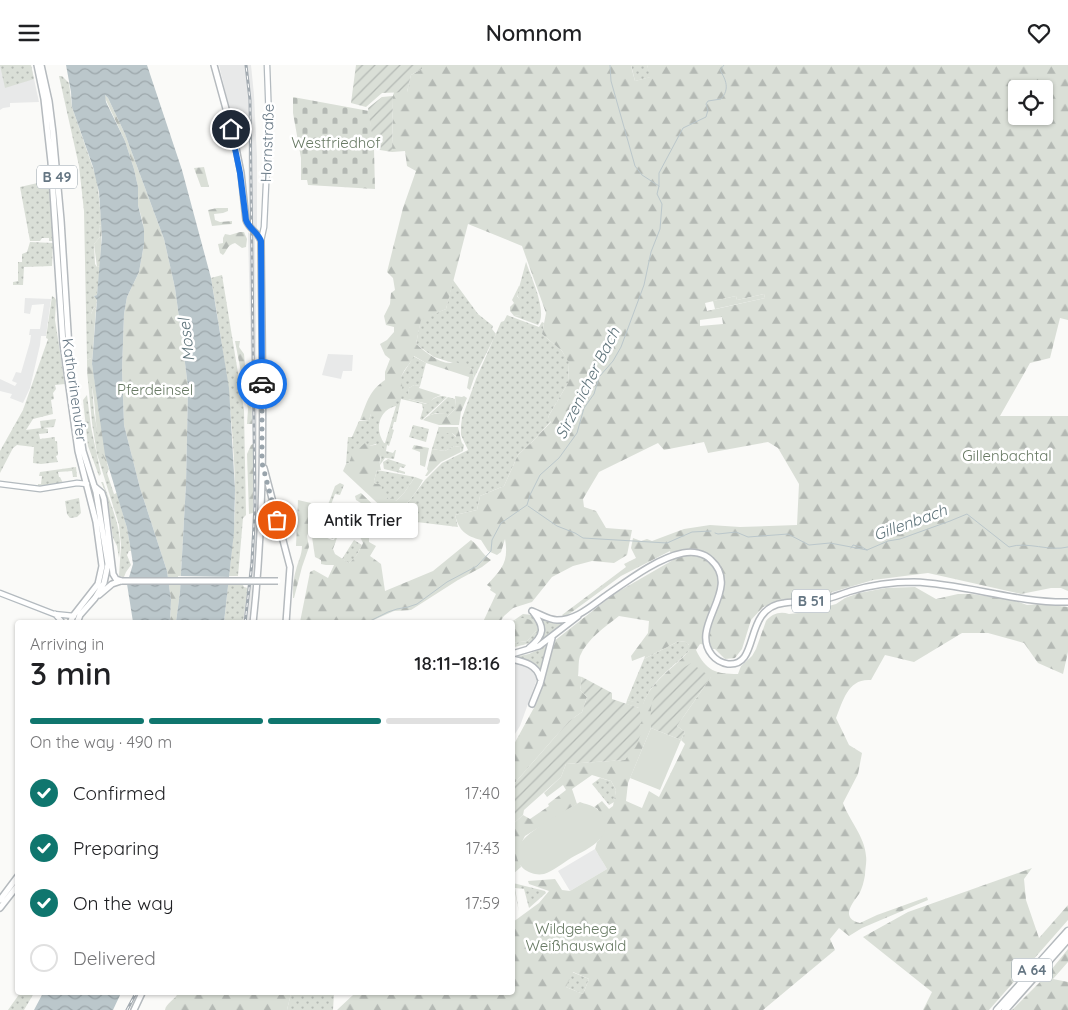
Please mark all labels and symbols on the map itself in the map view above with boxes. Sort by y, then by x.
street label: Hornstraße [256,103,278,183]
pin [210,108,252,150]
park label: Westfriedhof [291,133,381,152]
road number: B 49 [37,165,77,189]
water label: Mosel [173,315,199,363]
water label: Sirzenicher Bach [550,323,624,442]
street label: Katharinenufer [58,337,92,443]
courier [237,359,287,409]
park label: Pferdeinsel [117,380,193,399]
park label: Gillenbachtal [962,446,1052,465]
pin [256,499,298,541]
water label: Gillenbach [870,499,950,545]
callout: Antik Trier [307,503,417,537]
road number: B 51 [792,589,830,613]
park label: Wildgehege Weißhauswald [526,919,626,955]
road number: A 64 [1012,959,1052,981]

